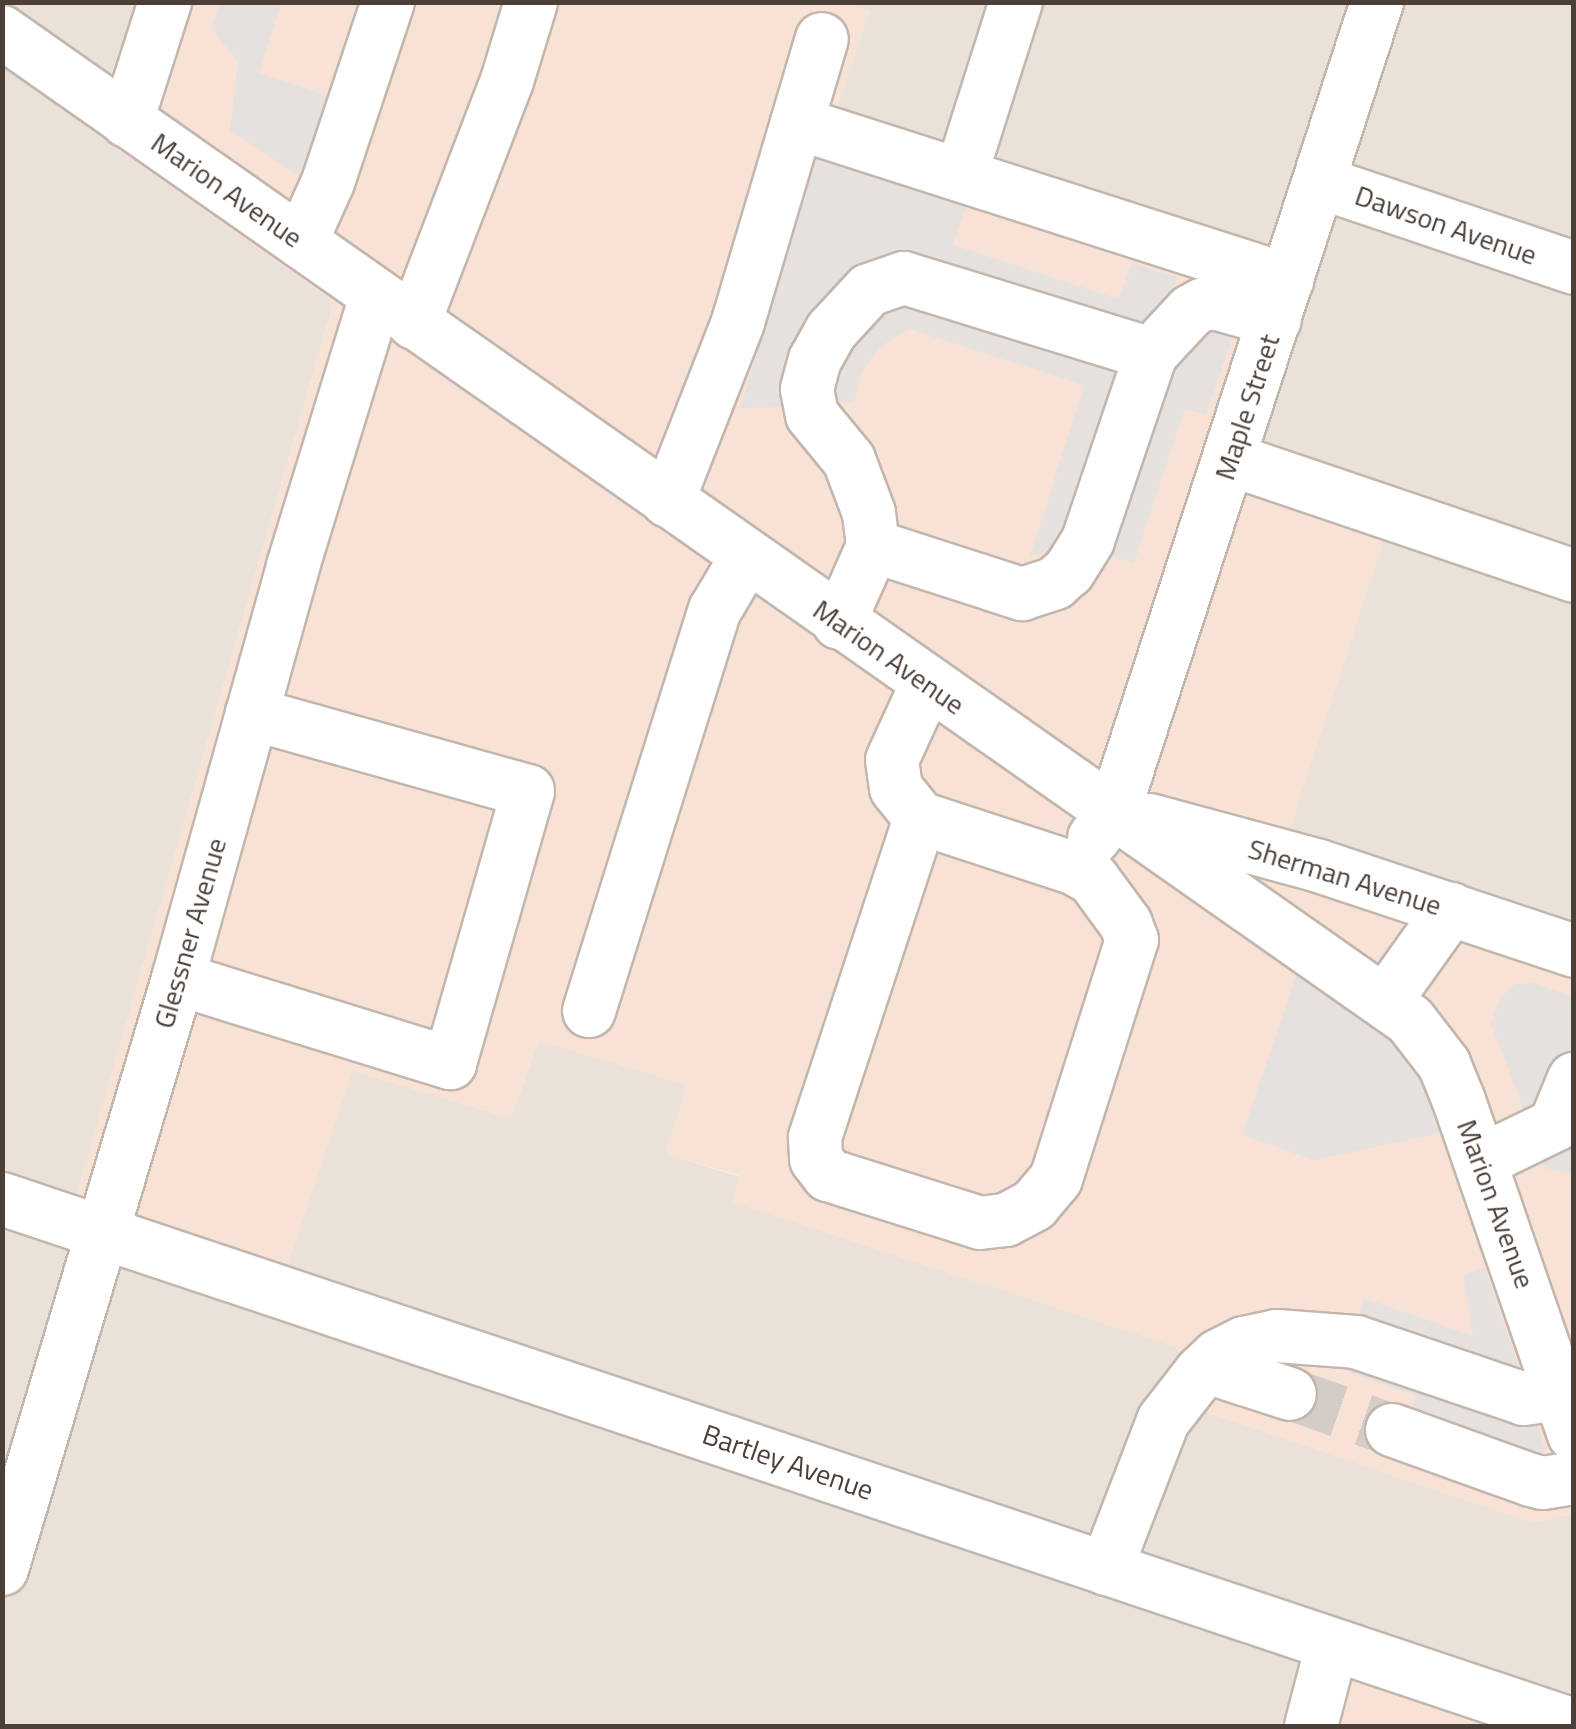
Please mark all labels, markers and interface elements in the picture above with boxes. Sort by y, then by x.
street label: Marion Avenue [145,125,309,255]
street label: Dawson Avenue [1351,178,1541,272]
street label: Maple Street [1208,330,1286,484]
street label: Marion Avenue [807,592,971,722]
street label: Sherman Avenue [1244,832,1446,922]
street label: Glessner Avenue [147,834,233,1032]
street label: Marion Avenue [1450,1115,1542,1293]
street label: Bartley Avenue [698,1417,878,1507]

